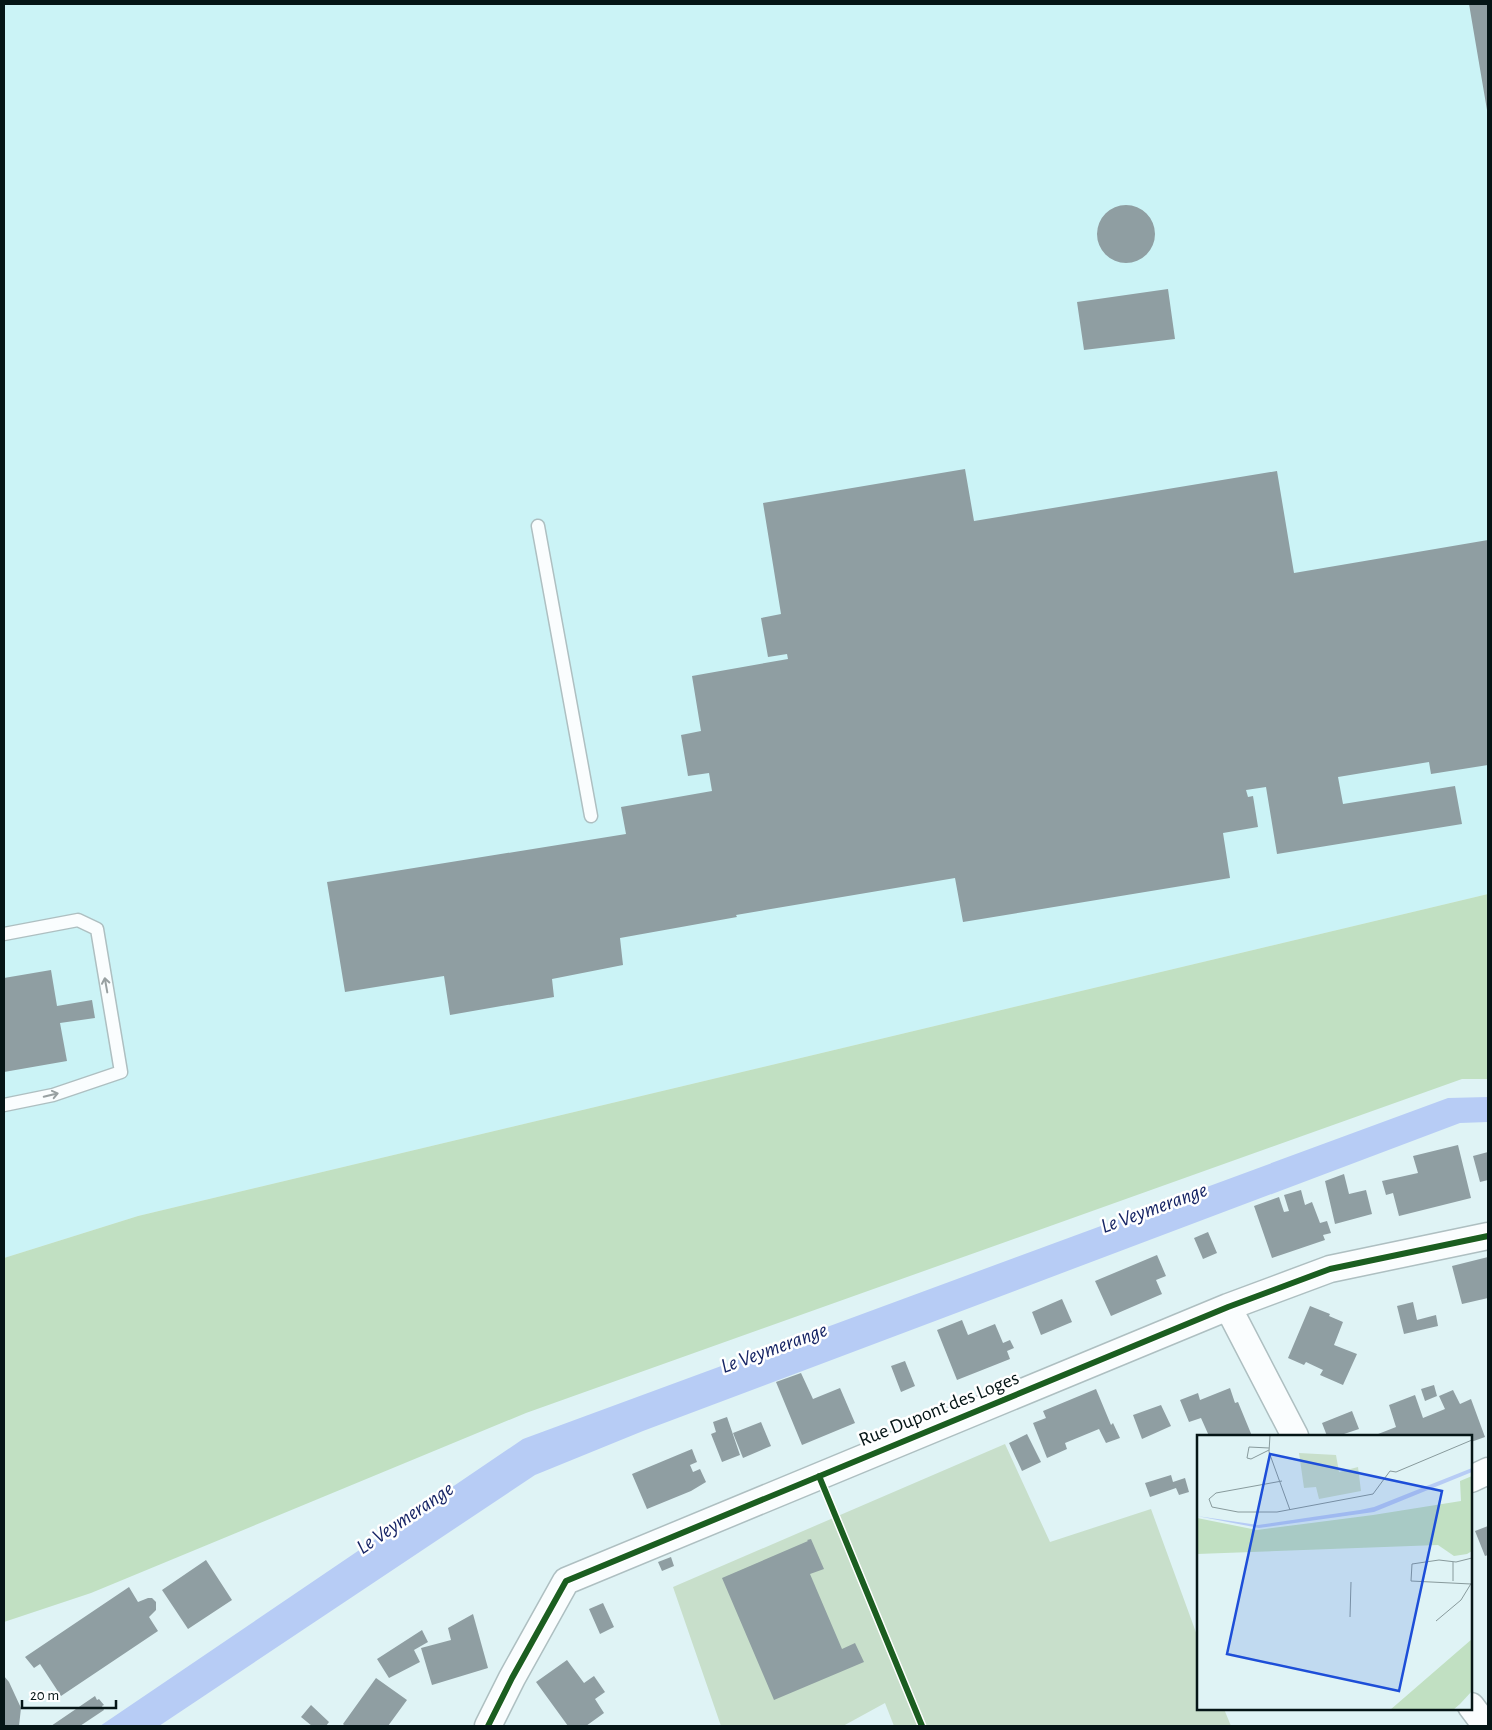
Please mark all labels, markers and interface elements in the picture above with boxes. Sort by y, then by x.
one-way arrow [101,977,111,993]
one-way arrow [43,1090,59,1099]
water label: Le Veymerange [1098,1179,1210,1237]
water label: Le Veymerange [718,1319,830,1377]
street label: Rue Dupont des Loges [856,1368,1022,1450]
inset map [1197,1435,1472,1710]
water label: Le Veymerange [353,1478,457,1558]
scale bar [22,1678,116,1710]
text: 20 m [30,1688,59,1703]

